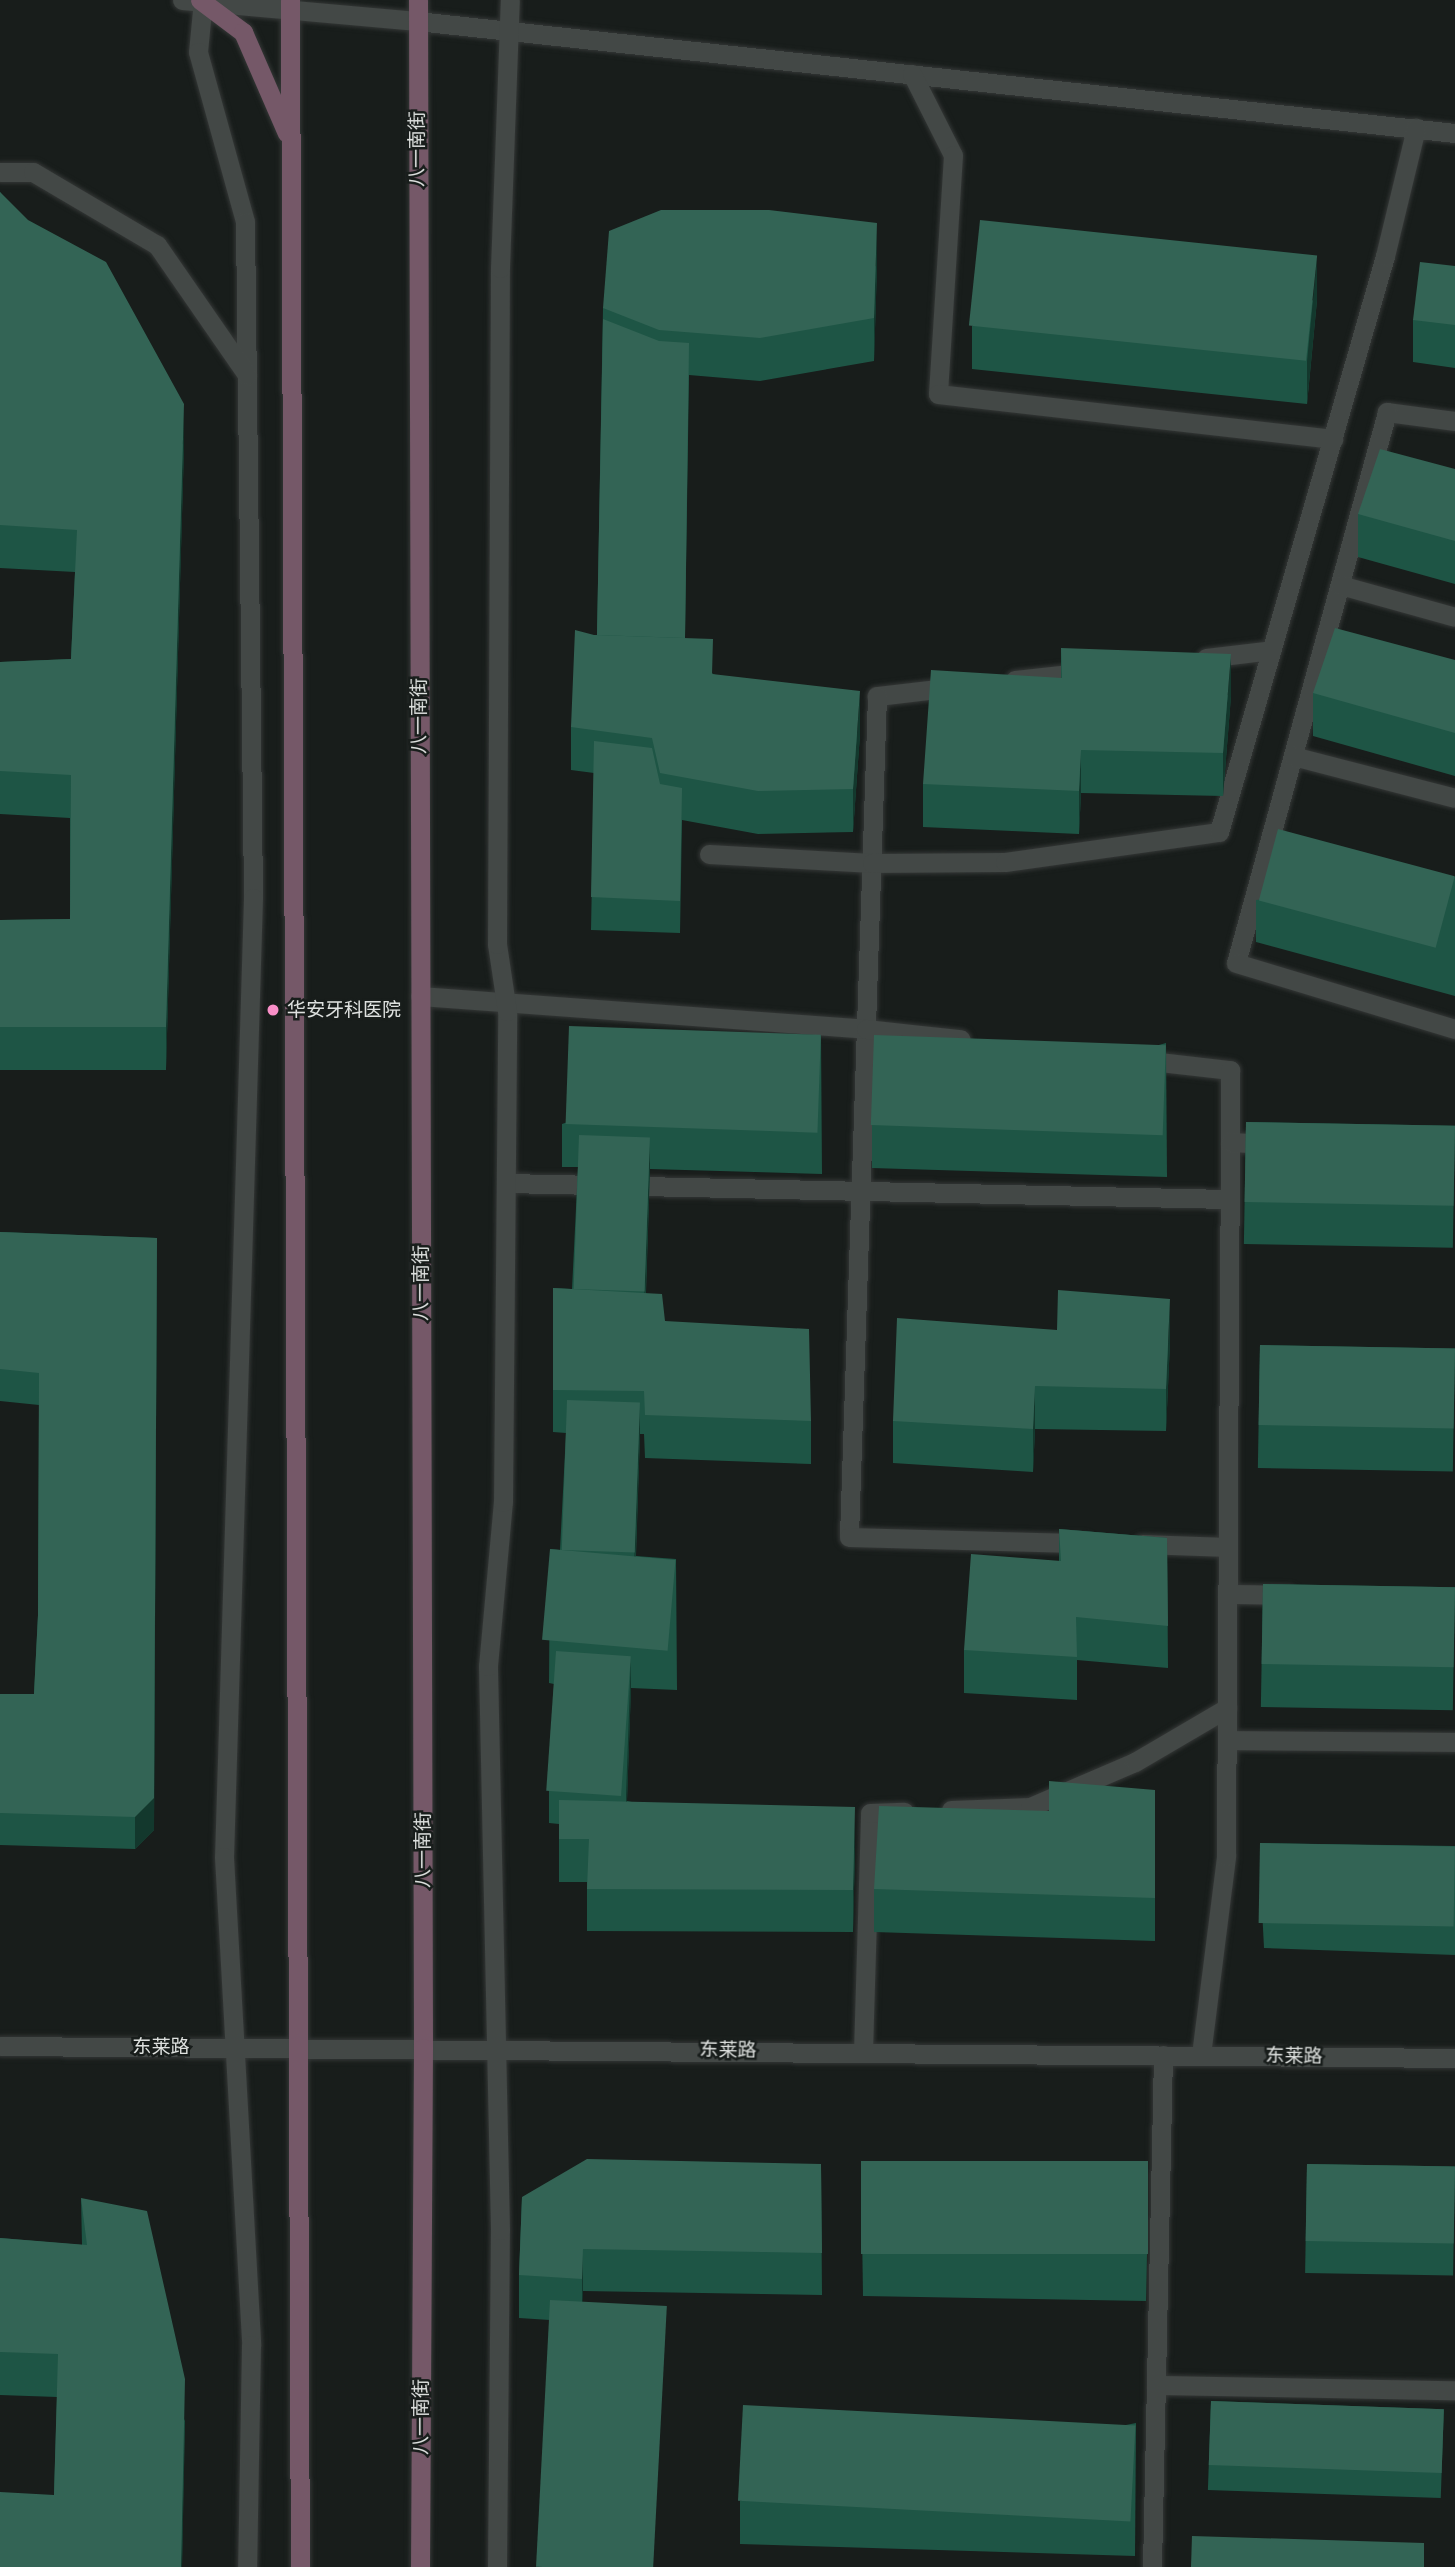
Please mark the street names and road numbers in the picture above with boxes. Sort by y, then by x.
street label: 八一南街 [406,111,428,187]
street label: 八一南街 [408,678,430,754]
street label: 八一南街 [410,1245,432,1321]
street label: 八一南街 [412,1812,434,1888]
street label: 东莱路 [133,2036,189,2058]
street label: 东莱路 [699,2038,757,2062]
street label: 东莱路 [1265,2044,1323,2068]
street label: 八一南街 [410,2379,432,2455]

